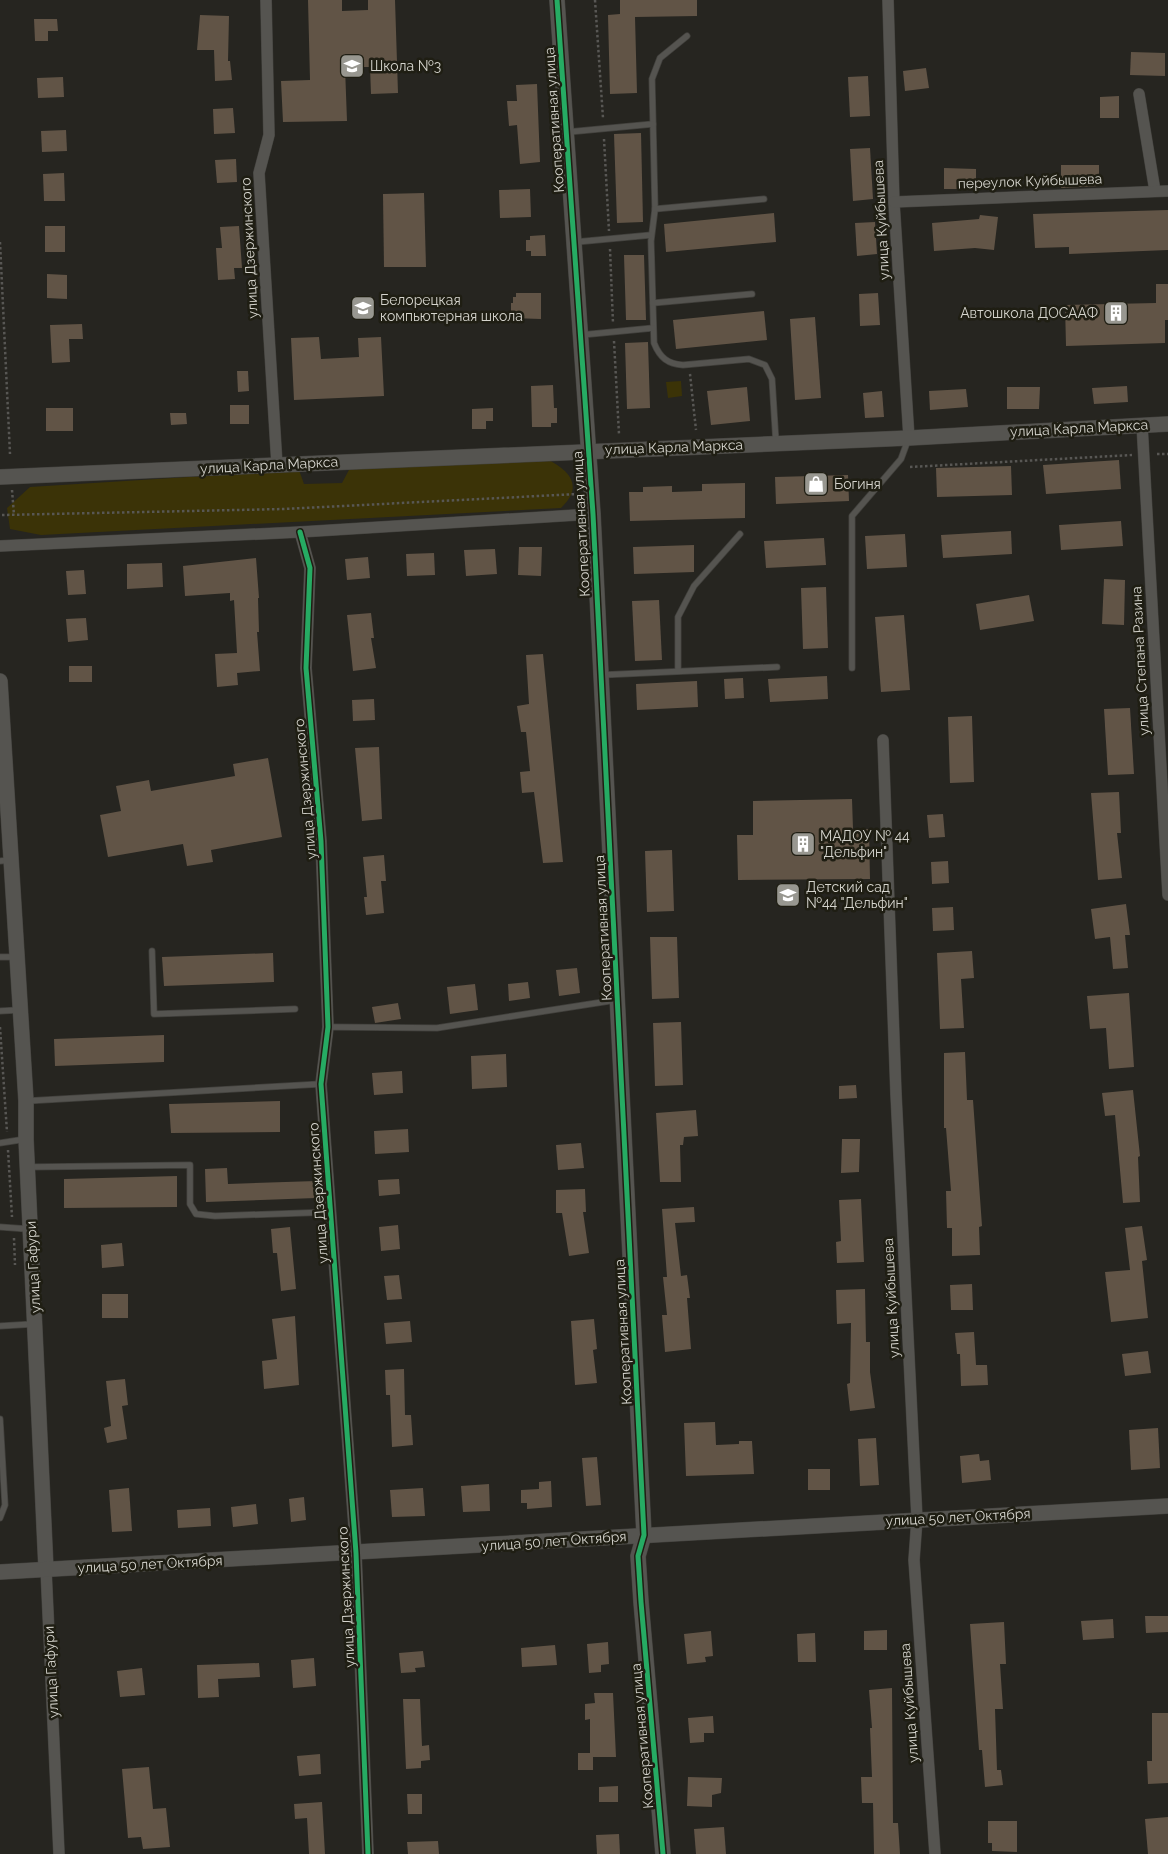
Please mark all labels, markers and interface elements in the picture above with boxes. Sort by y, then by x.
street label: Кооперативная улица [541,47,567,193]
school or university icon: Школа №3 [339,53,365,79]
place label: Школа №3 [370,58,441,74]
street label: улица Куйбышева [870,160,892,280]
street label: переулок Куйбышева [958,170,1102,192]
street label: улица Дзержинского [237,177,261,319]
place label: Белорецкая компьютерная школа [380,292,523,324]
school or university icon: Белорецкая компьютерная школа [350,295,376,321]
building icon: Автошкола ДОСААФ [1103,300,1129,326]
place label: Автошкола ДОСААФ [960,305,1098,321]
street label: улица Карла Маркса [1010,416,1148,440]
street label: улица Карла Маркса [605,437,743,457]
street label: Кооперативная улица [569,451,593,597]
street label: улица Карла Маркса [200,453,338,477]
shop icon: Богиня [803,471,829,497]
place label: Богиня [834,476,881,492]
street label: улица Степана Разина [1128,586,1152,736]
street label: улица Дзержинского [291,718,319,860]
place label: МАДОУ № 44 "Дельфин" [820,828,910,860]
building icon: МАДОУ № 44 "Дельфин" [790,831,816,857]
street label: Кооперативная улица [591,855,615,1001]
place label: Детский сад №44 "Дельфин" [806,879,908,911]
school or university icon: Детский сад №44 "Дельфин" [775,882,801,908]
street label: улица Дзержинского [305,1122,331,1264]
street label: улица Гафури [23,1221,43,1313]
street label: улица Куйбышева [880,1238,902,1358]
street label: Кооперативная улица [611,1259,635,1405]
street label: улица 50 лет Октября [885,1505,1031,1529]
street label: улица Дзержинского [334,1526,358,1668]
street label: улица 50 лет Октября [481,1528,627,1554]
street label: улица 50 лет Октября [77,1552,223,1576]
street label: улица Гафури [41,1626,61,1718]
street label: улица Куйбышева [897,1643,921,1763]
street label: Кооперативная улица [628,1663,656,1809]

